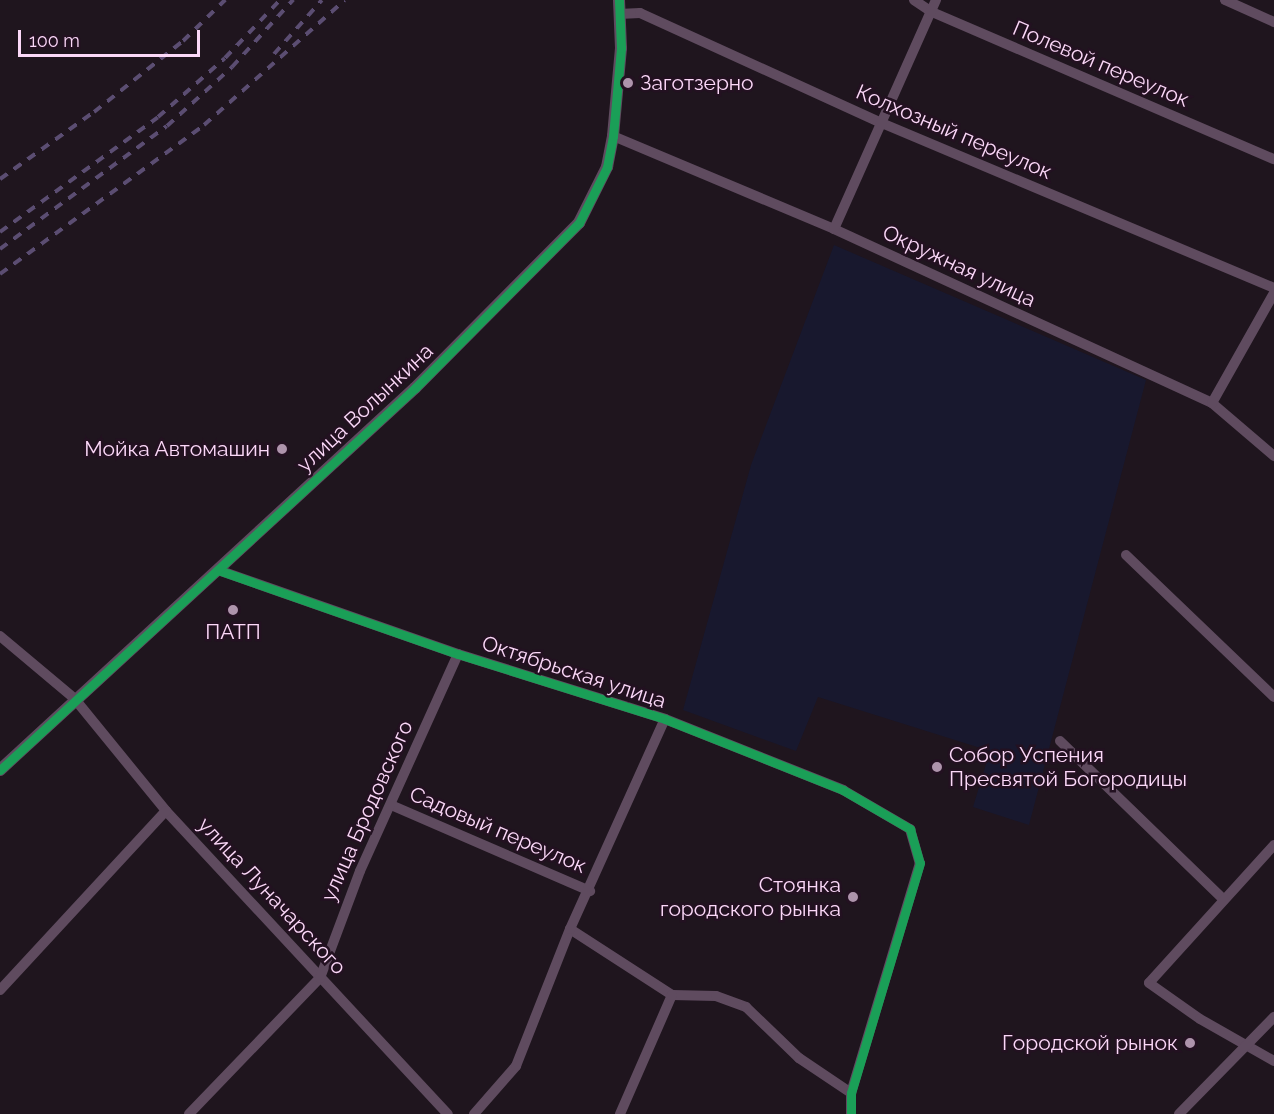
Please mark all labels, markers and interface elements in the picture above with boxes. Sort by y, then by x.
street label: Полевой переулок [1009,15,1193,113]
scale bar [21,18,202,56]
text: 100 m [29,30,80,51]
place label: Заготзерно [640,70,754,96]
marker: Заготзерно [621,76,635,90]
street label: Колхозный переулок [852,79,1056,185]
street label: Окружная улица [878,219,1040,313]
street label: улица Волынкина [292,339,438,477]
place label: Мойка Автомашин [84,436,270,462]
marker: Мойка Автомашин [275,442,289,456]
marker: ПАТП [226,603,240,617]
place label: ПАТП [205,619,261,645]
street label: Октябрьская улица [478,630,670,714]
street label: улица Бродовского [316,717,418,905]
place label: Собор Успения Пресвятой Богородицы [949,742,1187,792]
marker: Собор Успения Пресвятой Богородицы [930,760,944,774]
street label: Садовый переулок [406,781,590,879]
street label: улица Луначарского [193,812,351,980]
place label: Cтоянка городского рынка [660,872,841,922]
marker: Cтоянка городского рынка [846,890,860,904]
place label: Городской рынок [1002,1030,1178,1056]
marker: Городской рынок [1183,1036,1197,1050]

